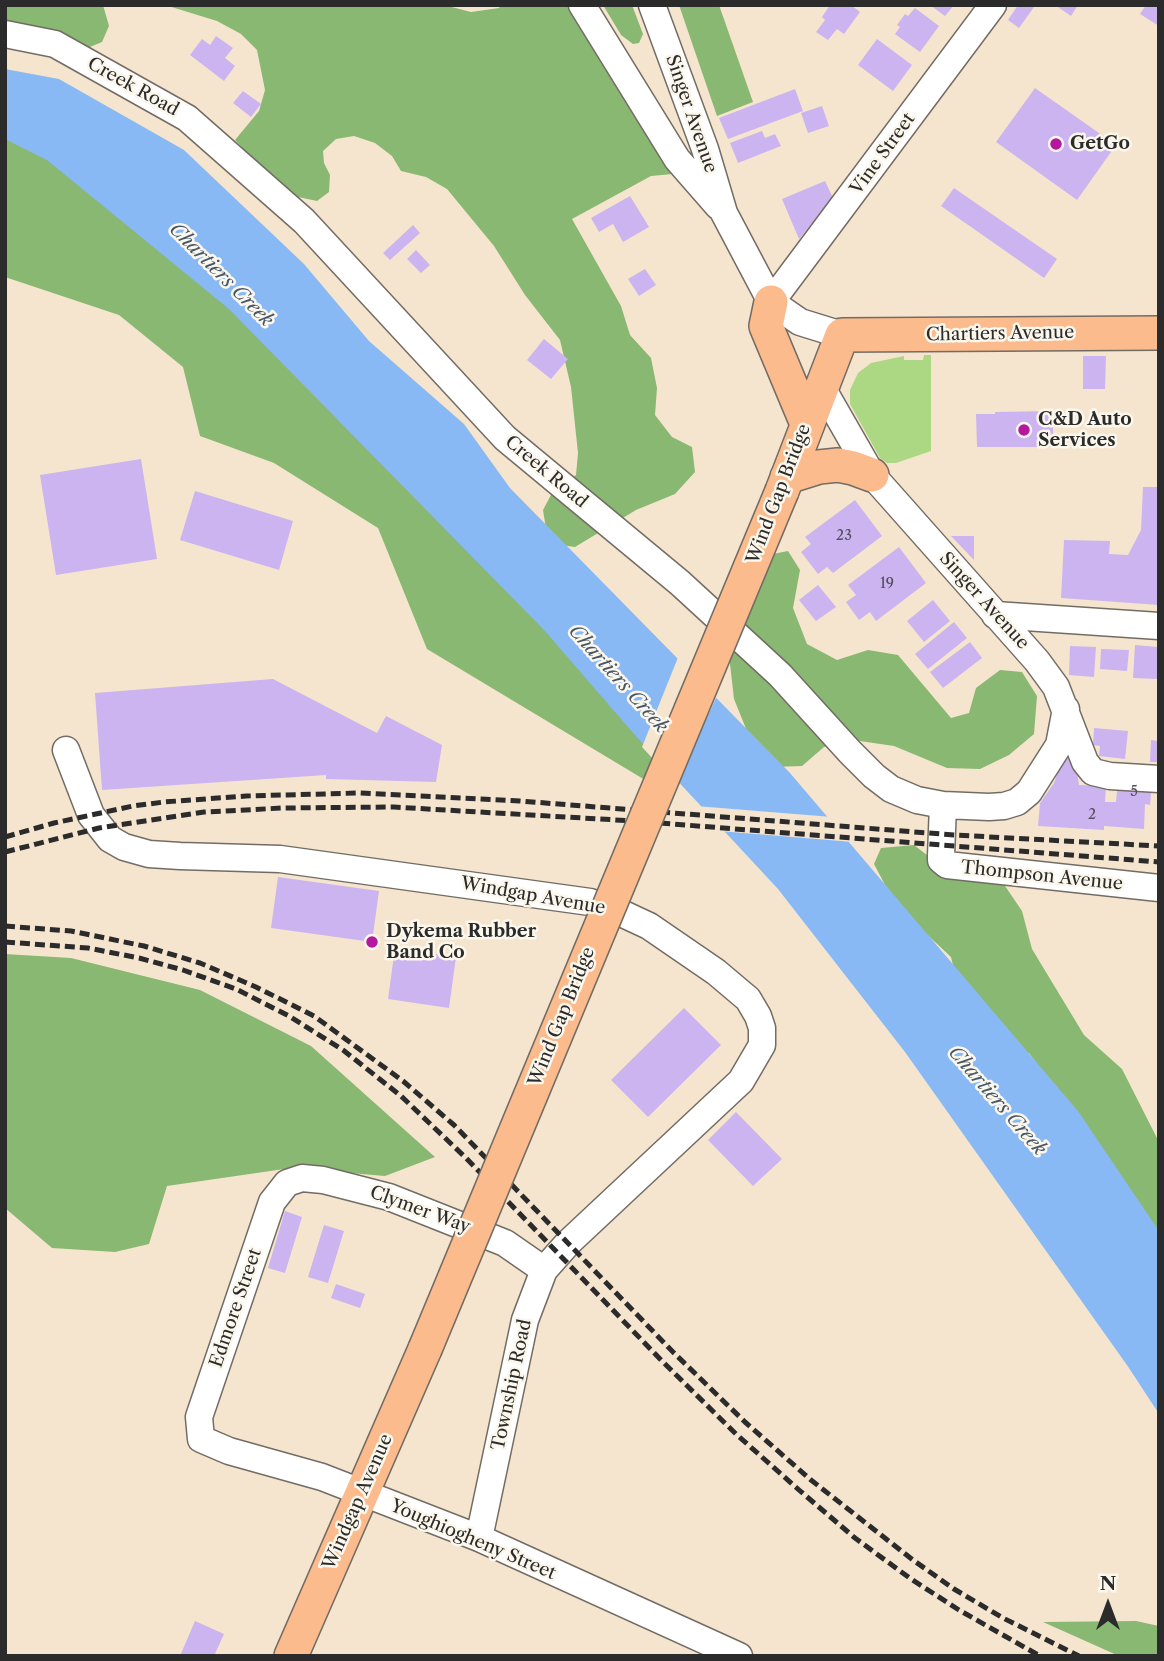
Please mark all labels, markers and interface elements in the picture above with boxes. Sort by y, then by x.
street label: Singer Avenue [661,52,721,176]
street label: Creek Road [84,53,182,121]
street label: Vine Street [846,109,920,199]
place label: GetGo [1070,133,1130,155]
marker: GetGo [1048,136,1064,152]
water label: Chartiers Creek [164,218,278,332]
street label: Chartiers Avenue [926,322,1074,346]
place label: C&D Auto Services [1038,409,1132,452]
street label: Wind Gap Bridge [742,421,816,567]
marker: C&D Auto Services [1016,422,1032,438]
street label: Creek Road [500,431,592,513]
house number: 23 [836,528,852,544]
street label: Singer Avenue [935,548,1033,654]
house number: 19 [880,576,894,592]
water label: Chartiers Creek [564,620,672,738]
house number: 5 [1130,784,1138,800]
house number: 2 [1088,807,1096,823]
street label: Thompson Avenue [960,857,1124,895]
street label: Windgap Avenue [459,873,607,919]
place label: Dykema Rubber Band Co [386,921,536,964]
marker: Dykema Rubber Band Co [364,934,380,950]
street label: Wind Gap Bridge [524,944,600,1090]
water label: Chartiers Creek [943,1042,1051,1160]
street label: Clymer Way [367,1182,473,1238]
street label: Edmore Street [206,1246,266,1370]
street label: Township Road [488,1317,536,1453]
street label: Windgap Avenue [318,1431,398,1573]
street label: Youghiogheny Street [387,1495,559,1585]
north arrow [1073,1570,1143,1640]
text: N [1100,1572,1116,1595]

